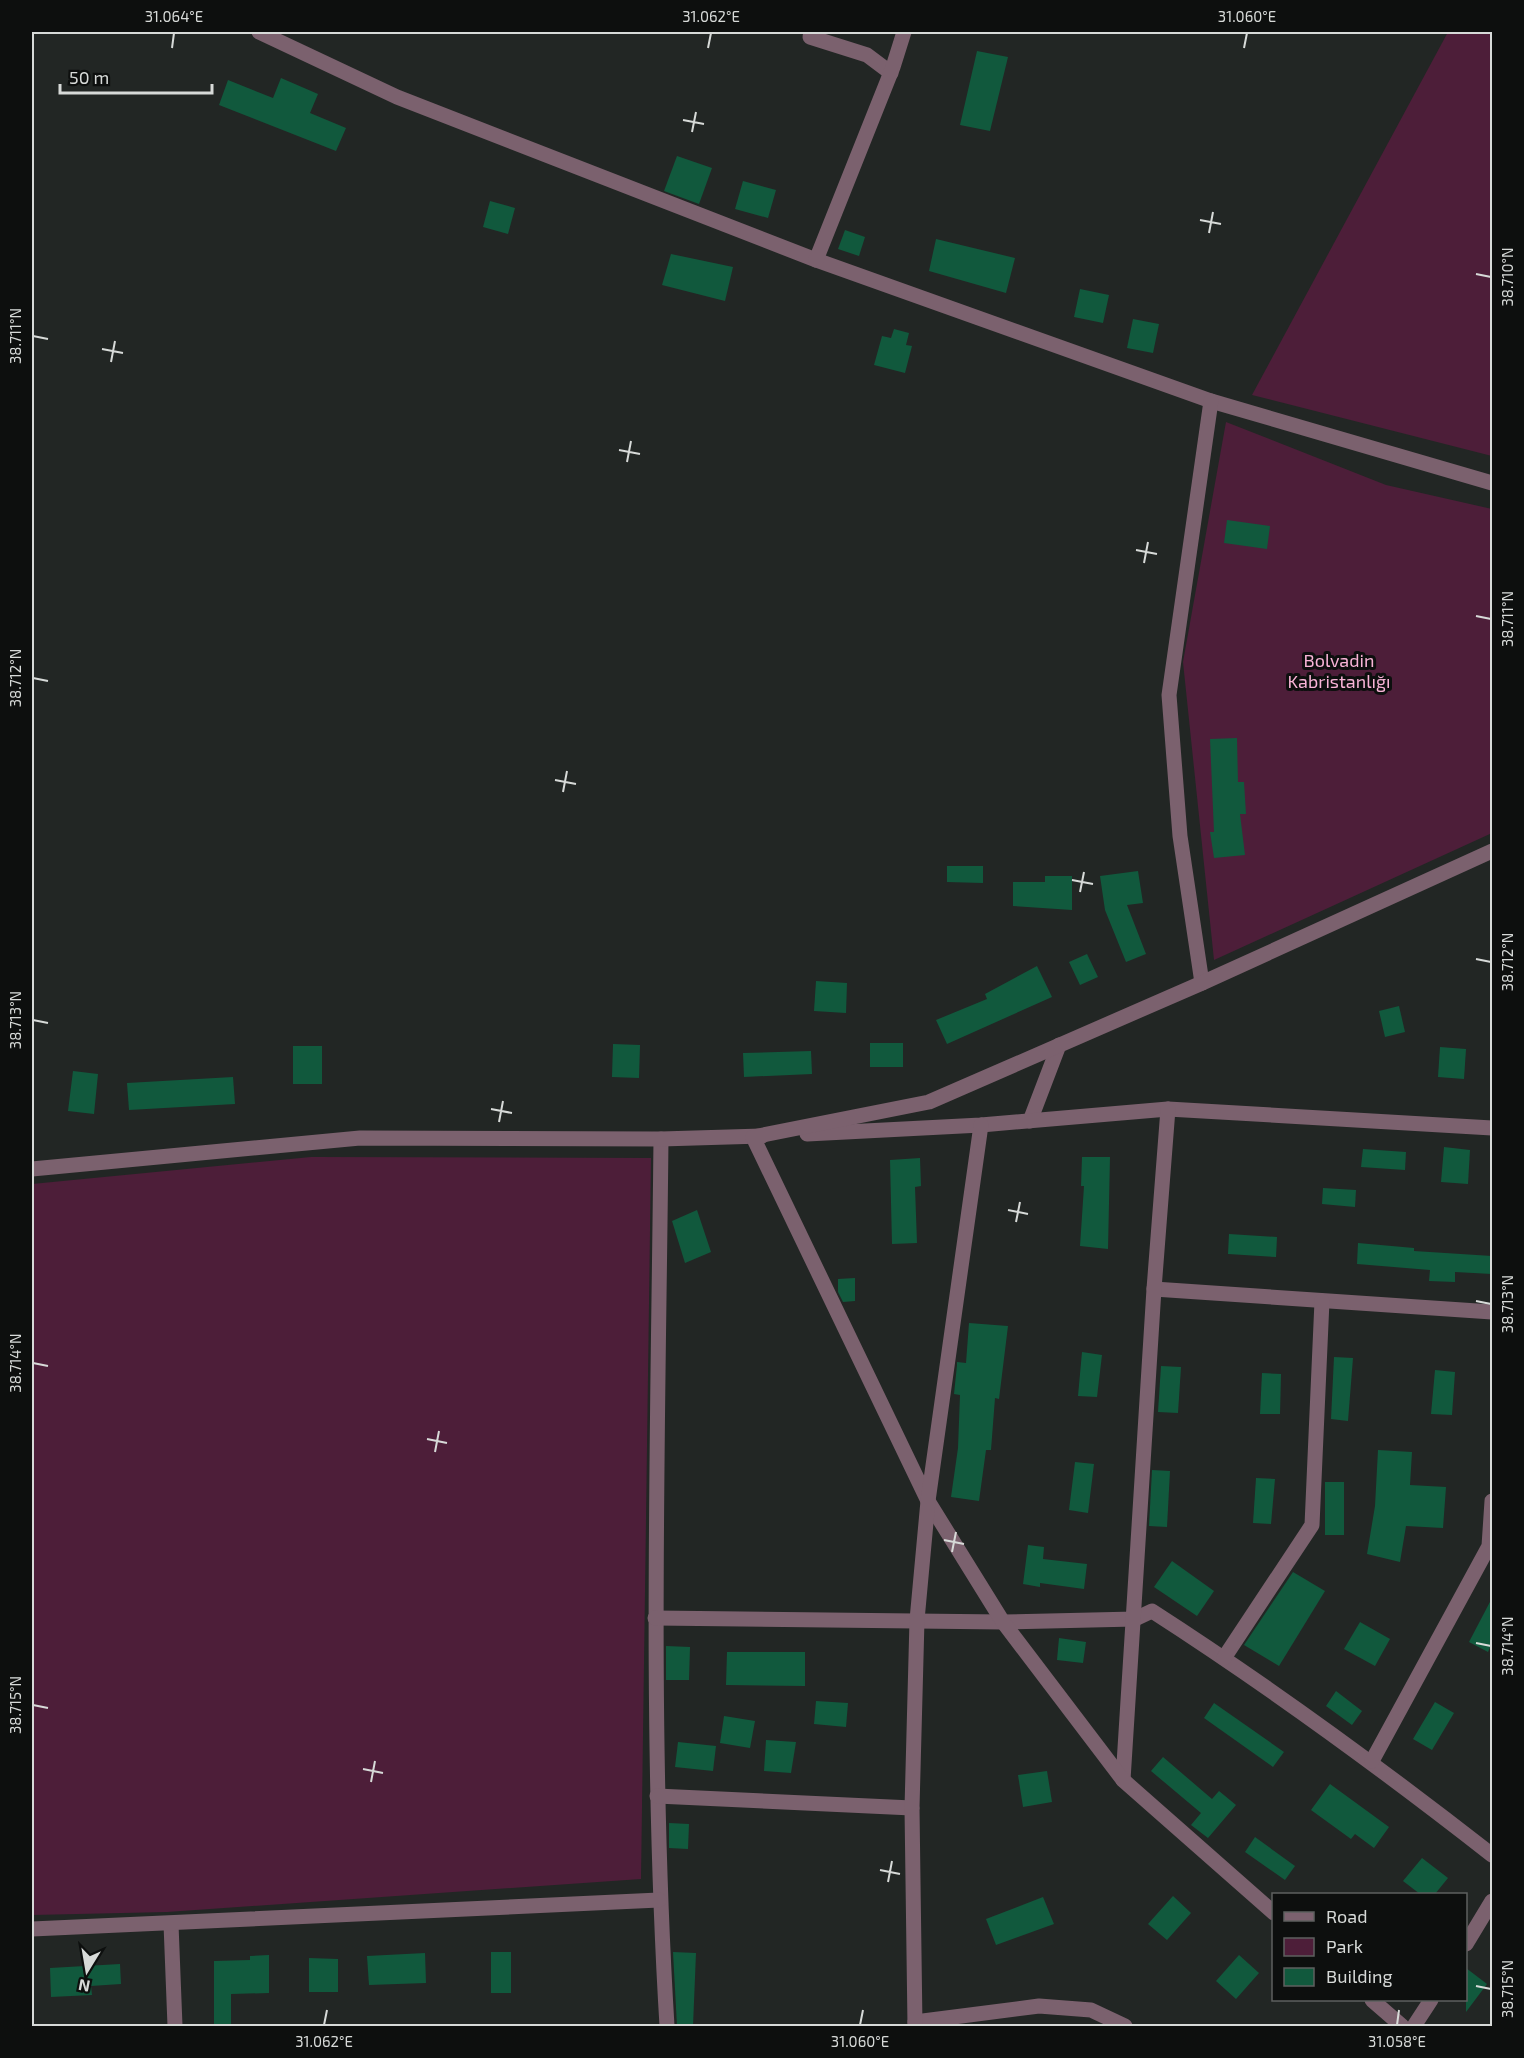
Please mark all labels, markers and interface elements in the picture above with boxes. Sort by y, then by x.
text: 31.064°E [145,7,203,25]
text: 31.062°E [682,7,740,25]
text: 31.060°E [1218,7,1276,25]
scale bar [60,57,212,95]
text: 50 m [69,66,109,88]
text: 38.710°N [1498,247,1516,307]
text: 38.711°N [6,308,24,364]
text: 38.711°N [1498,591,1516,647]
text: 38.712°N [6,649,24,707]
park label: Bolvadin Kabristanlığı [1287,649,1391,692]
text: 38.712°N [1498,933,1516,991]
text: 38.713°N [6,991,24,1049]
text: 38.713°N [1498,1275,1516,1333]
text: 38.714°N [6,1333,24,1393]
text: 38.714°N [1498,1616,1516,1676]
text: 38.715°N [6,1676,24,1734]
legend [1272,1893,1467,2001]
text: Road [1326,1905,1367,1927]
text: Park [1326,1935,1363,1957]
north arrow [57,1941,117,2001]
text: 38.715°N [1498,1960,1516,2018]
text: Building [1326,1965,1393,1987]
text: N [77,1976,92,1997]
text: 31.062°E [295,2032,353,2050]
text: 31.060°E [831,2032,889,2050]
text: 31.058°E [1368,2032,1426,2050]

